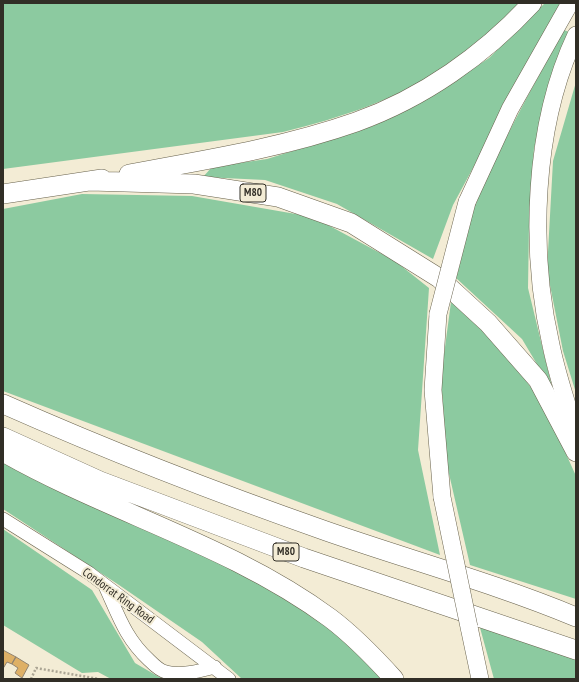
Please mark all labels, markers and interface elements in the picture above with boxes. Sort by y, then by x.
road number: M80 [240,184,266,202]
road number: M80 [273,543,299,561]
street label: Condorrat Ring Road [79,565,157,627]

